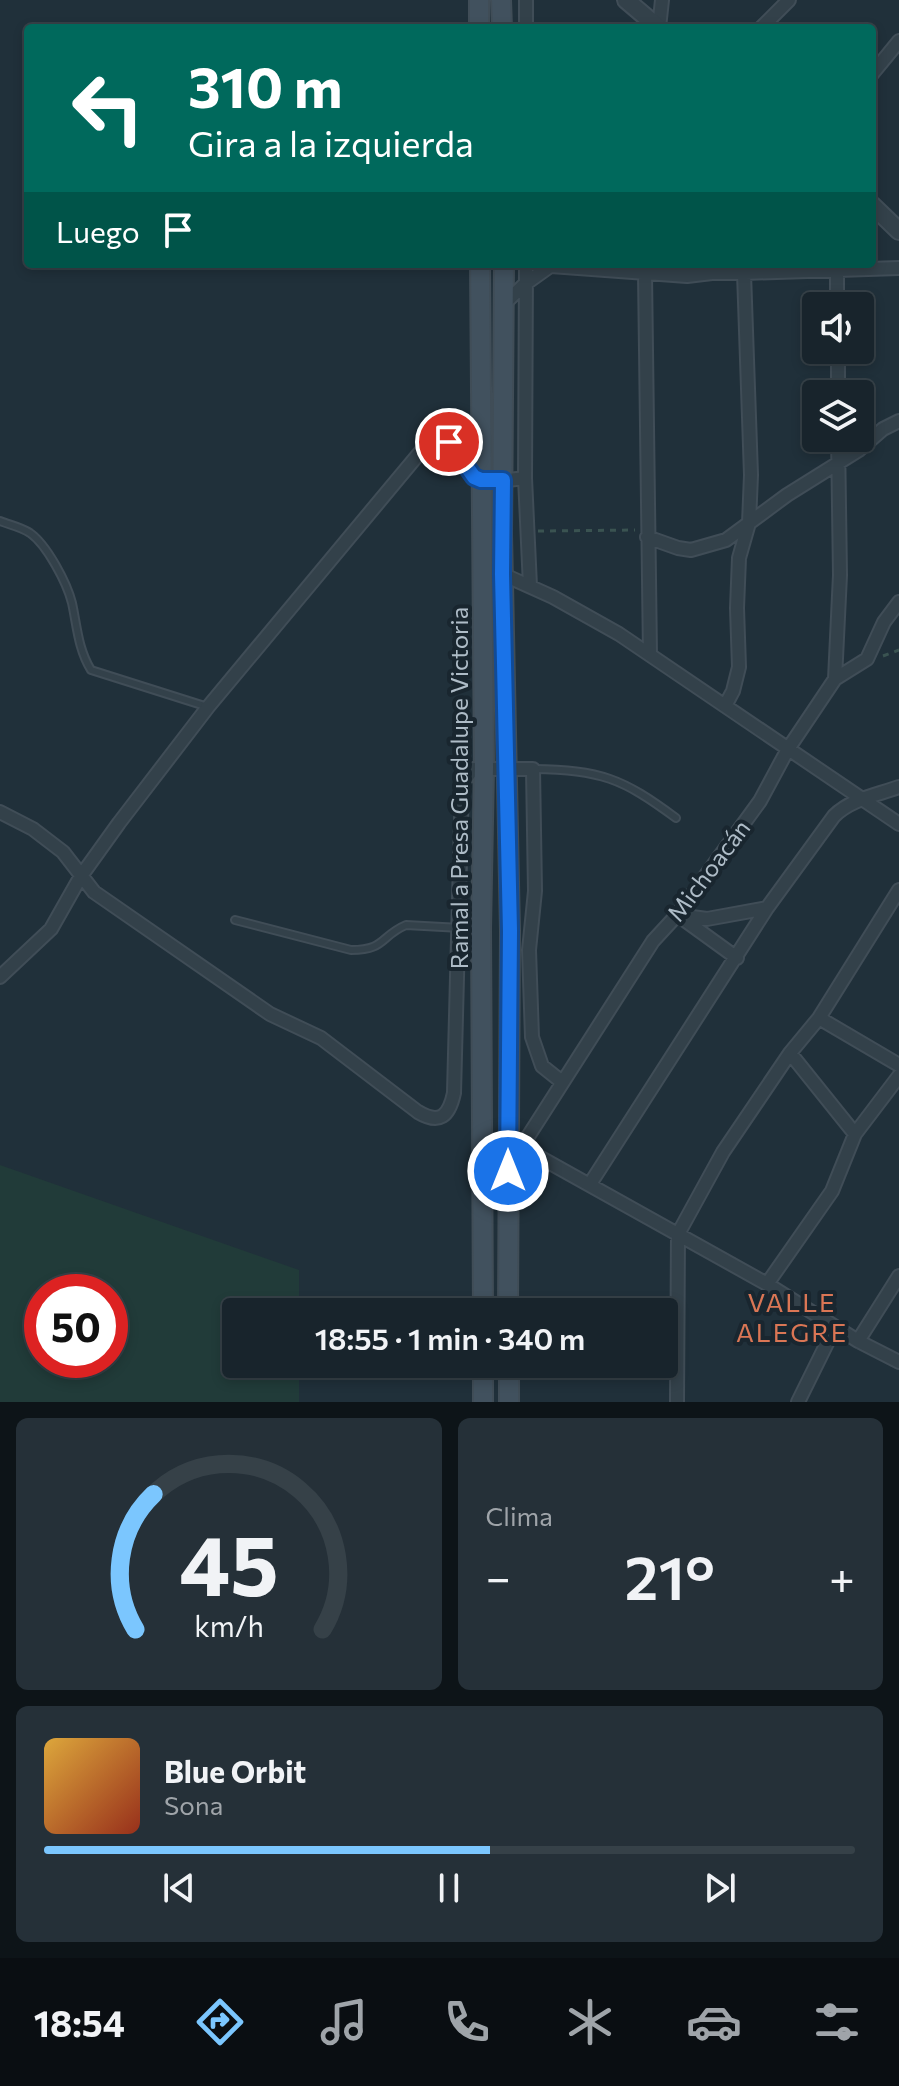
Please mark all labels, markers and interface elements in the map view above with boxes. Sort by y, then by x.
text: 310 m [188,51,343,120]
icon: left [56,56,160,160]
text: Gira a la izquierda [188,120,474,164]
icon: arrive [156,208,200,252]
text: Luego [56,212,140,249]
map controls [802,292,874,452]
button: sound [802,292,874,364]
button: layers [802,380,874,452]
pin [415,408,483,476]
icon: arrive [427,420,471,464]
street label: Ramal a Presa Guadalupe Victoria [444,607,473,969]
street label: Michoacán [660,813,756,927]
position arrow [466,1129,550,1213]
speed limit sign: 50 [24,1274,128,1378]
district label: VALLE ALEGRE [736,1286,848,1347]
text: 18:55 · 1 min · 340 m [315,1319,585,1356]
text: Clima [486,1500,553,1531]
text: 45 [179,1511,279,1613]
text: 21° [625,1539,715,1612]
text: − [486,1549,511,1603]
text: + [829,1549,855,1603]
text: km/h [194,1608,264,1643]
text: Blue Orbit [164,1752,306,1789]
text: Sona [164,1789,223,1820]
icon: previous [157,1866,201,1910]
icon: pause [427,1866,471,1910]
icon: next [698,1866,742,1910]
icon: directions [192,1994,248,2050]
icon: music [316,1994,372,2050]
icon: phone [439,1994,495,2050]
icon: climate [562,1994,618,2050]
icon: car [686,1994,742,2050]
icon: filters [809,1994,865,2050]
text: 18:54 [34,2000,125,2044]

